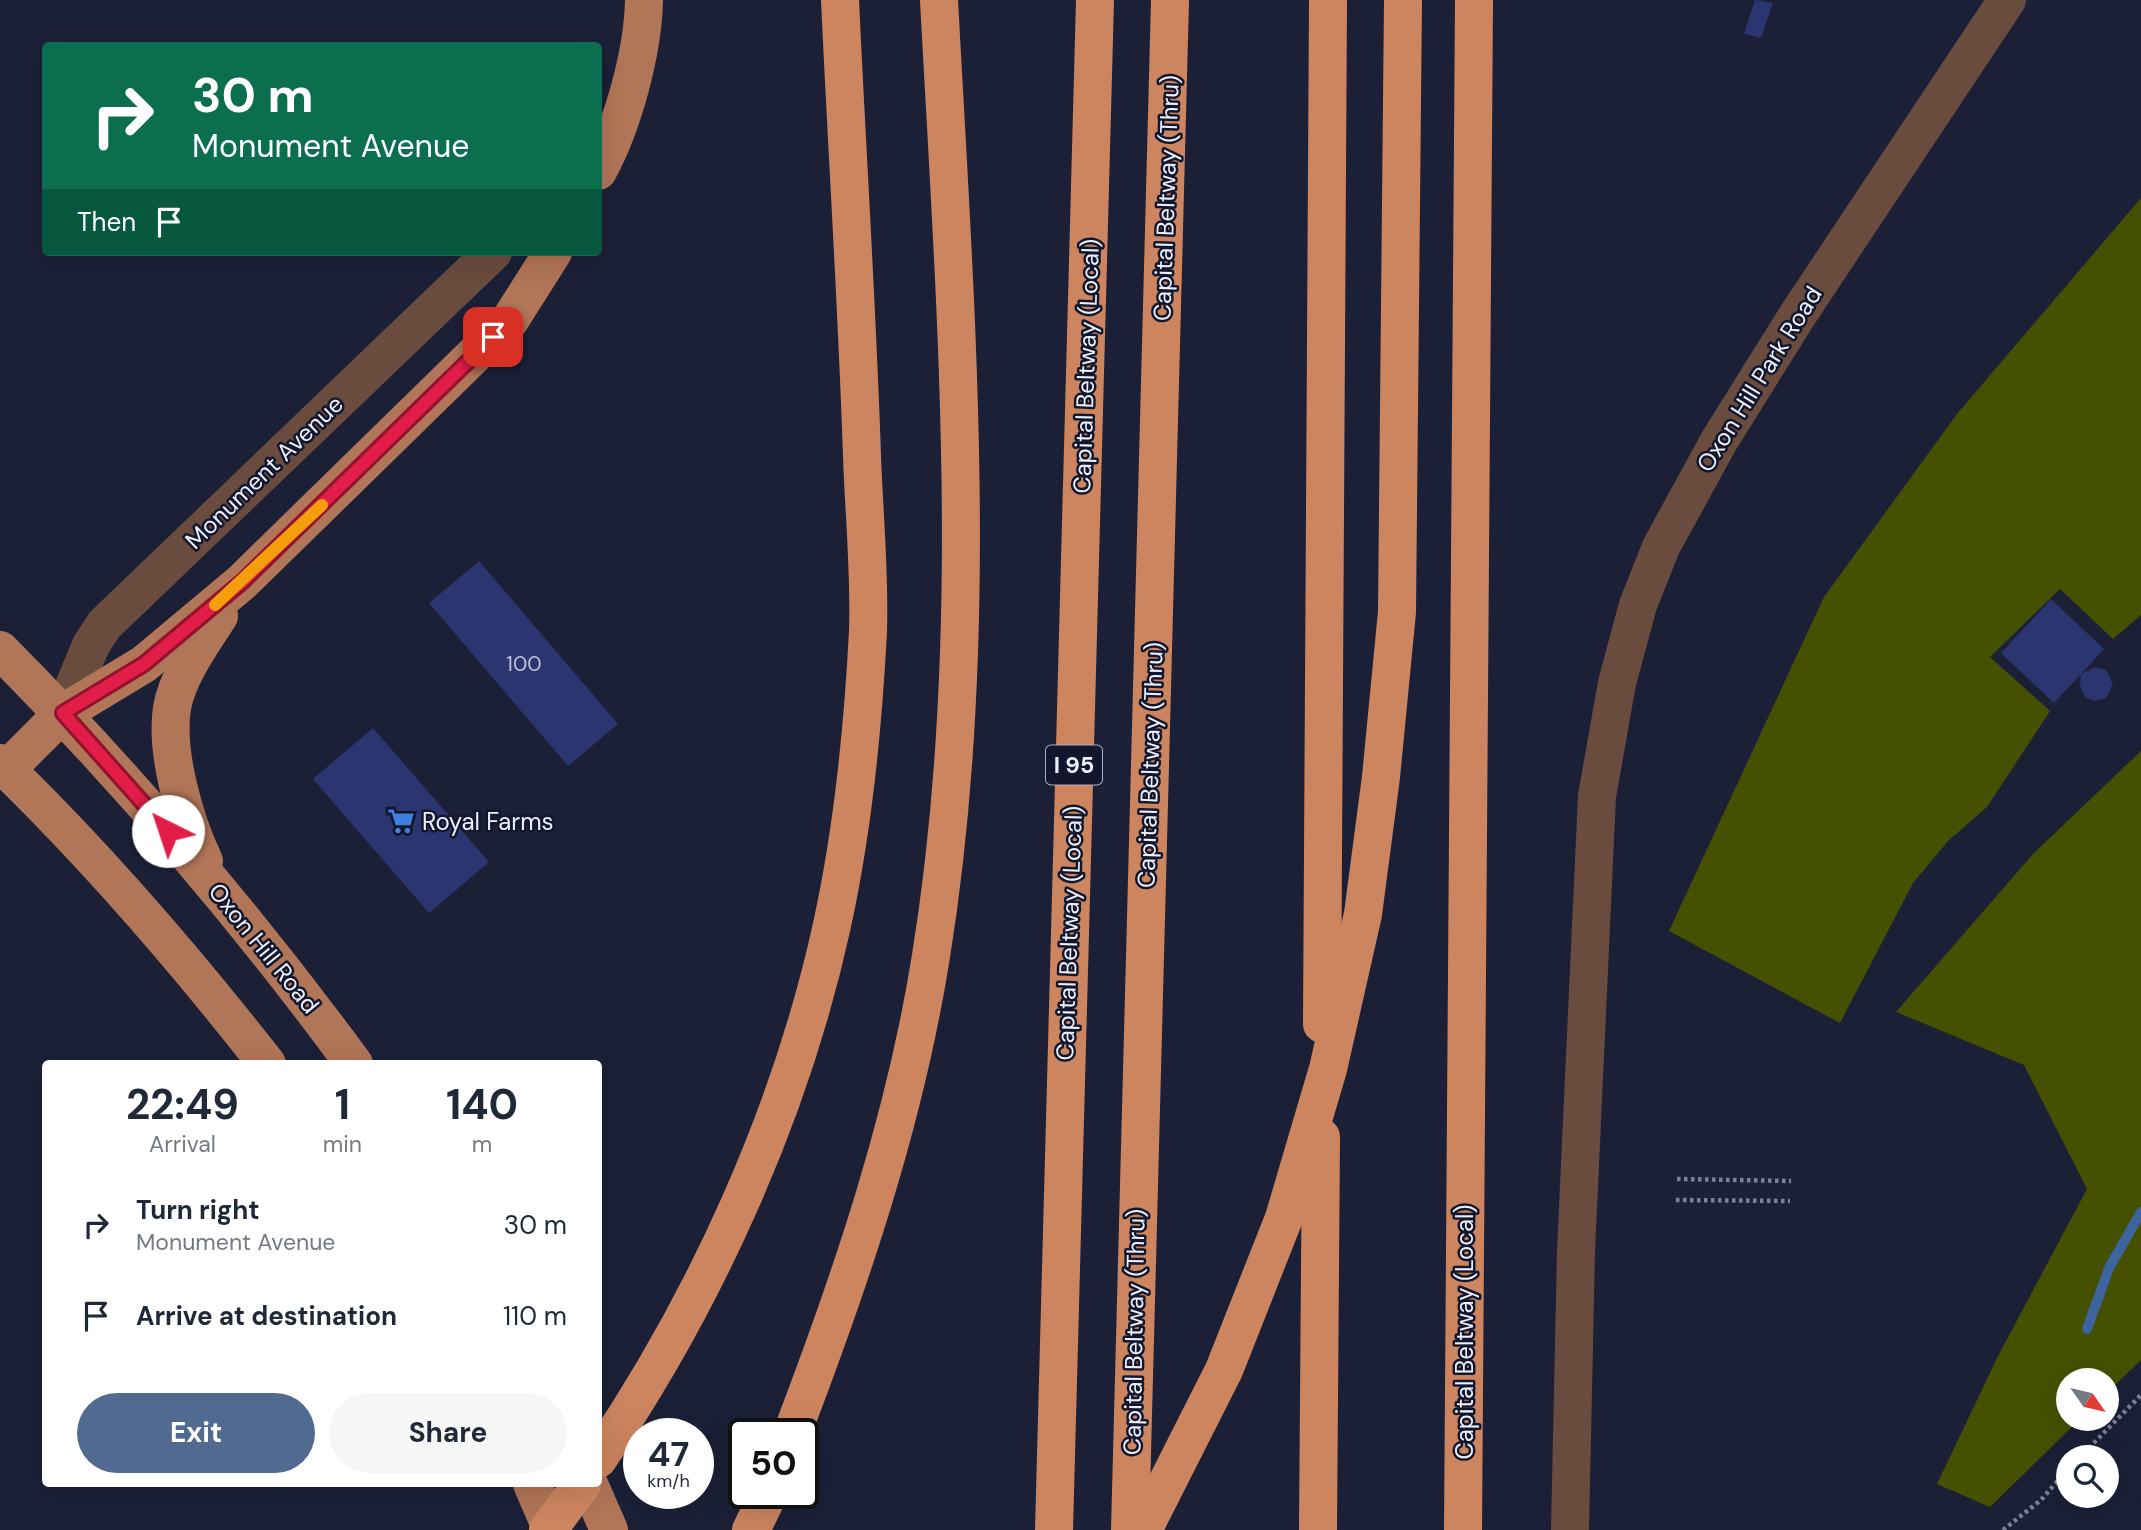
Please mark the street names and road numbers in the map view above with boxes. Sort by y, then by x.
street label: Capital Beltway (Thru) [1146,74,1186,322]
street label: Capital Beltway (Local) [1066,238,1106,494]
street label: Oxon Hill Park Road [1689,280,1829,478]
street label: Monument Avenue [178,389,350,555]
street label: Capital Beltway (Thru) [1130,641,1170,889]
road number: I 95 [1046,746,1102,785]
street label: Capital Beltway (Local) [1049,805,1089,1061]
street label: Oxon Hill Road [202,876,326,1020]
street label: Capital Beltway (Local) [1449,1205,1480,1459]
street label: Capital Beltway (Thru) [1116,1209,1152,1455]

